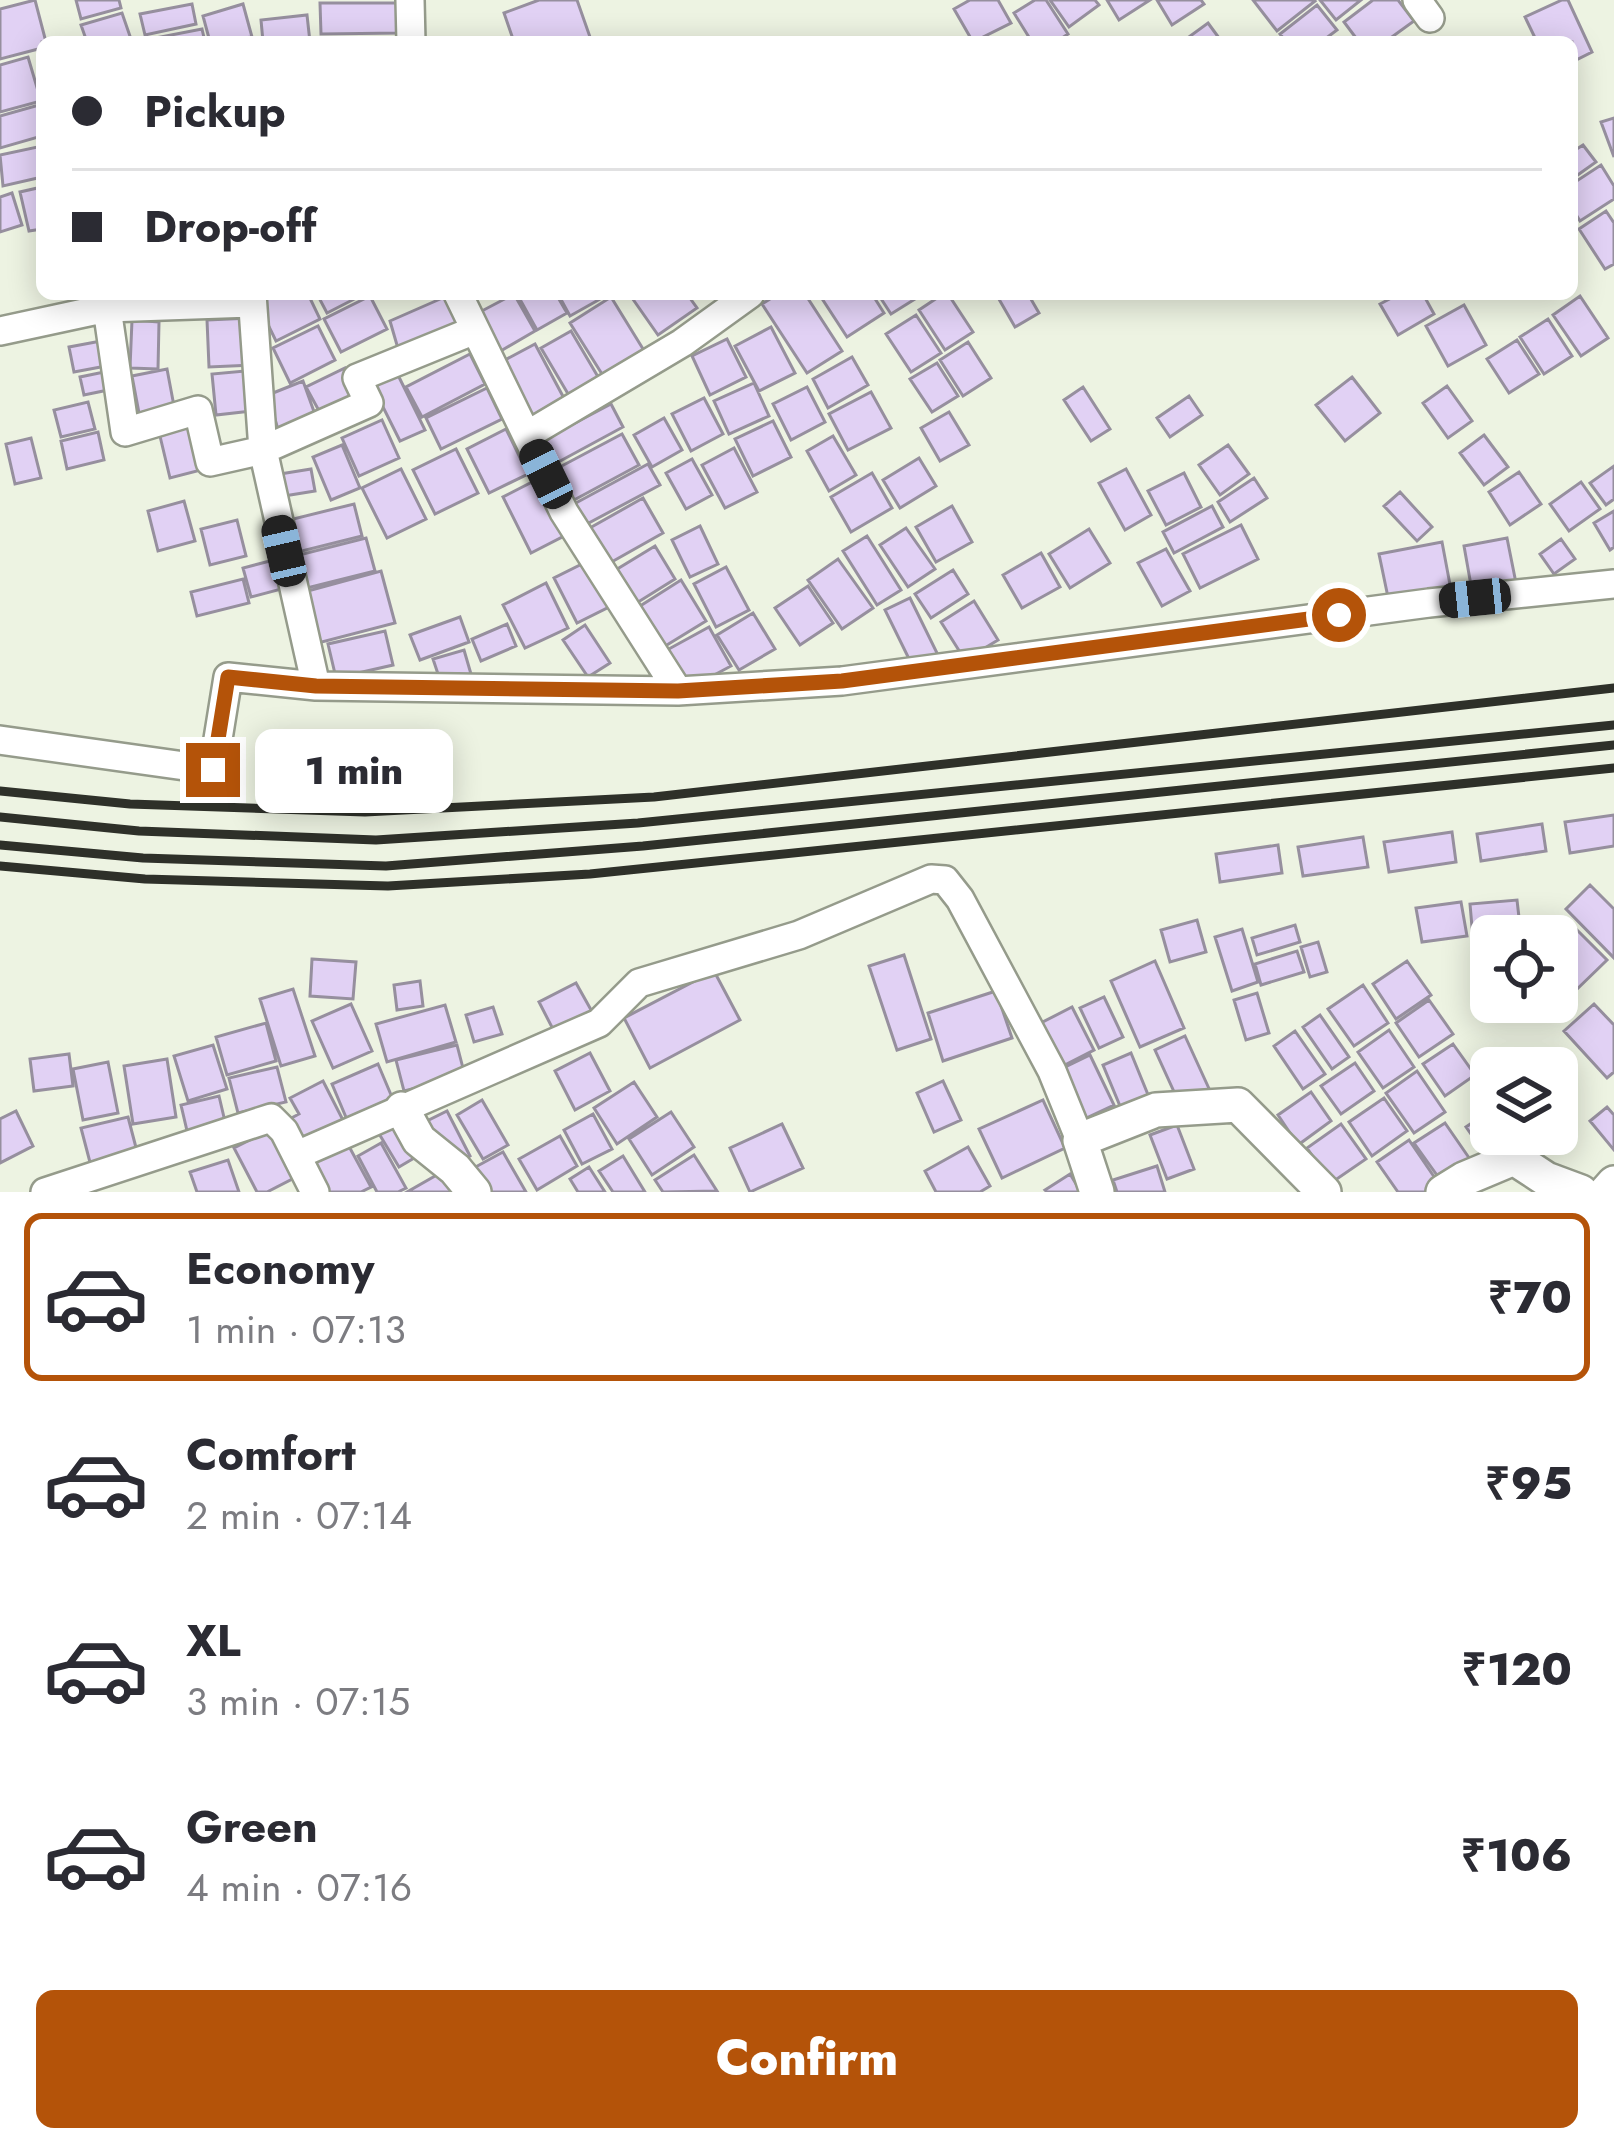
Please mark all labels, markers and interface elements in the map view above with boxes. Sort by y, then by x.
text: Pickup [144,79,286,144]
text: Drop-off [144,194,317,259]
car [514,434,578,514]
car [258,512,310,590]
car [1437,576,1513,620]
route start [1312,588,1366,642]
callout: 1 min [255,728,453,812]
text: 1 min [305,742,403,799]
route end [186,743,240,797]
map controls [1470,915,1578,1155]
button: locate [1470,915,1578,1023]
button: layers [1470,1047,1578,1155]
text: Economy [186,1236,374,1301]
icon: car [42,1243,150,1351]
text: ₹70 [1487,1265,1572,1330]
text: 1 min · 07:13 [186,1301,406,1358]
text: Comfort [186,1422,356,1487]
icon: car [42,1429,150,1537]
text: ₹95 [1485,1451,1572,1516]
text: 2 min · 07:14 [186,1487,412,1544]
text: XL [186,1608,241,1673]
icon: car [42,1615,150,1723]
text: ₹120 [1461,1637,1572,1702]
text: 3 min · 07:15 [186,1673,410,1730]
text: Green [186,1794,318,1859]
icon: car [42,1801,150,1909]
text: ₹106 [1461,1823,1572,1888]
text: 4 min · 07:16 [186,1859,412,1916]
button: Confirm [36,1990,1578,2128]

